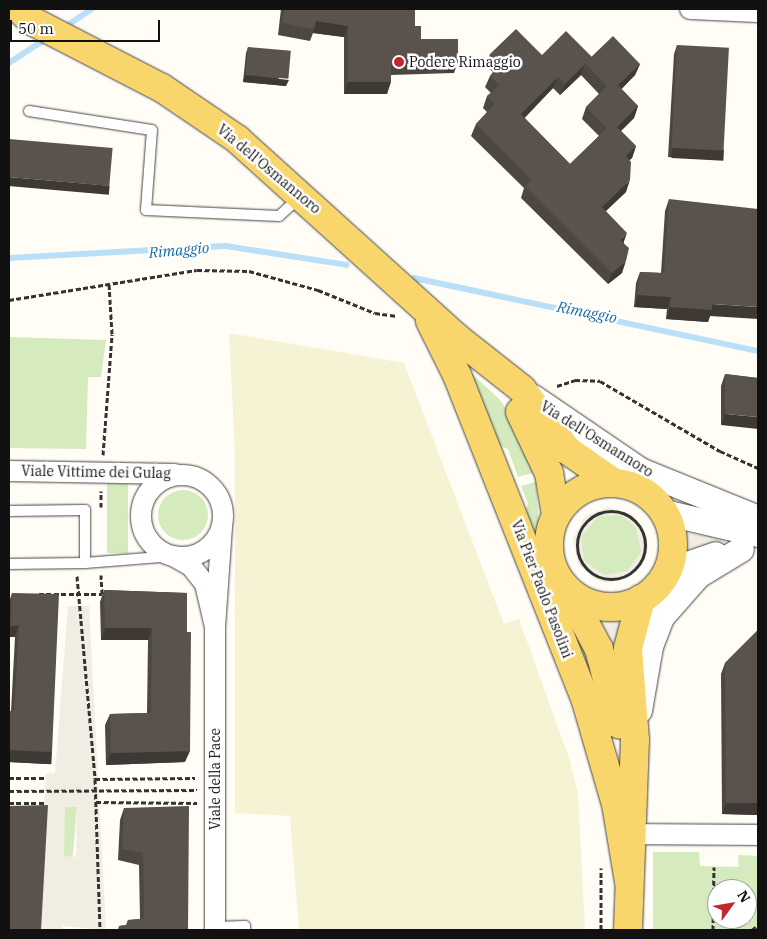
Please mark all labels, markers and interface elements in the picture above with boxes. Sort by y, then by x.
scale bar [12,10,162,42]
text: 50 m [18,19,54,38]
place label: Podere Rimaggio [409,54,521,70]
marker: Podere Rimaggio [393,56,405,68]
street label: Via dell'Osmannoro [214,121,324,217]
water label: Rimaggio [148,238,210,262]
water label: Rimaggio [556,297,618,327]
street label: Via dell'Osmannoro [538,398,656,480]
street label: Viale Vittime dei Gulag [21,462,171,482]
street label: Via Pier Paolo Pasolini [508,517,576,661]
street label: Viale della Pace [207,728,223,830]
north arrow [707,879,757,929]
text: N [733,887,754,906]

